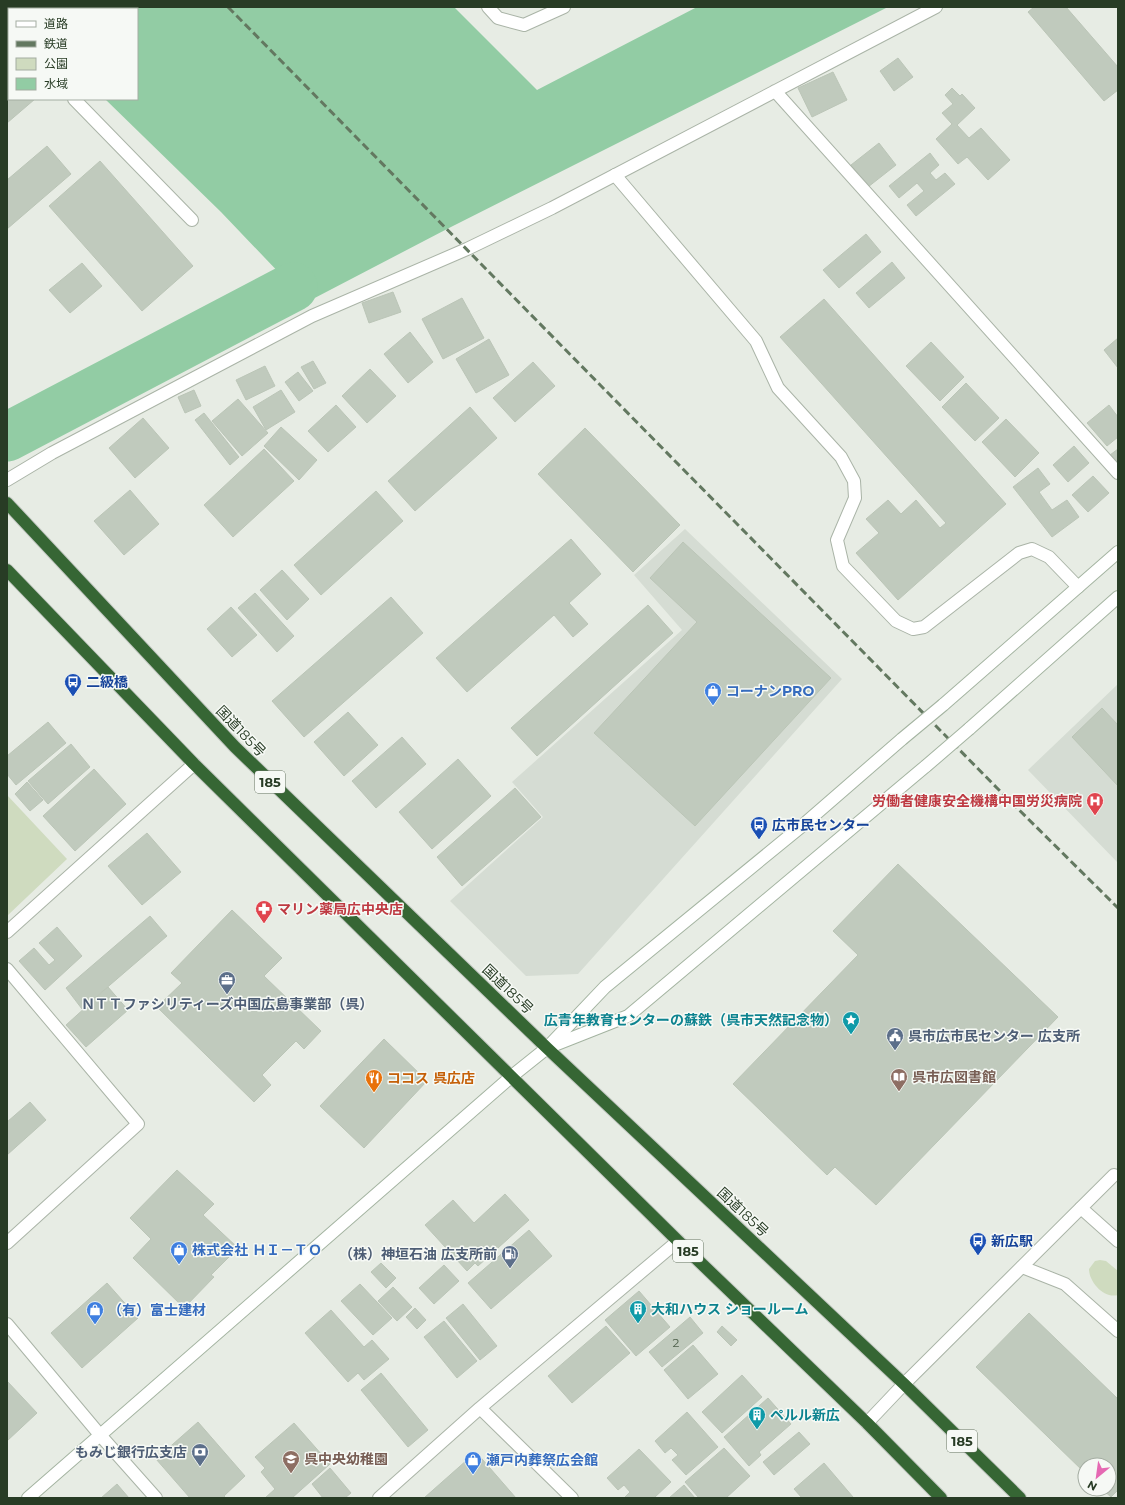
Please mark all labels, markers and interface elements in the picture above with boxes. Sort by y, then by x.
legend [8,8,138,100]
text: 道路 [44,16,68,31]
text: 鉄道 [44,36,68,51]
text: 公園 [44,56,68,71]
text: 水域 [44,76,68,91]
bus stop icon: 二級橋 [63,672,83,697]
place label: 二級橋 [86,673,128,691]
shop icon: コーナンPRO [703,681,723,706]
place label: コーナンPRO [726,682,814,700]
street label: 国道185号 [212,702,270,760]
road number: 185 [255,771,285,793]
hospital icon: 労働者健康安全機構中国労災病院 [1085,791,1105,816]
place label: 労働者健康安全機構中国労災病院 [872,792,1082,810]
bus stop icon: 広市民センター [749,815,769,840]
place label: 広市民センター [772,816,870,834]
pharmacy icon: マリン薬局広中央店 [254,899,274,924]
place label: マリン薬局広中央店 [277,900,403,918]
street label: 国道185号 [479,960,537,1018]
office icon: ＮＴＴファシリティーズ中国広島事業部（呉） [217,970,237,995]
place label: ＮＴＴファシリティーズ中国広島事業部（呉） [81,995,373,1013]
place icon: 広青年教育センターの蘇鉄（呉市天然記念物） [841,1010,861,1035]
place label: 広青年教育センターの蘇鉄（呉市天然記念物） [544,1011,838,1029]
public building icon: 呉市広市民センター 広支所 [885,1026,905,1051]
place label: 呉市広市民センター 広支所 [908,1027,1080,1045]
library icon: 呉市広図書館 [889,1067,909,1092]
restaurant icon: ココス 呉広店 [364,1068,384,1093]
place label: 呉市広図書館 [912,1068,996,1086]
place label: ココス 呉広店 [387,1069,475,1087]
street label: 国道185号 [713,1184,773,1240]
bus stop icon: 新広駅 [968,1231,988,1256]
place label: 新広駅 [991,1232,1033,1250]
shop icon: 株式会社 ＨＩ－ＴＯ [169,1240,189,1265]
road number: 185 [673,1240,703,1262]
place label: 株式会社 ＨＩ－ＴＯ [192,1241,322,1259]
fuel station icon: （株）神垣石油 広支所前 [500,1244,520,1269]
place label: （株）神垣石油 広支所前 [339,1245,497,1263]
building icon: 大和ハウス ショールーム [628,1299,648,1324]
shop icon: （有）富士建材 [85,1300,105,1325]
place label: 大和ハウス ショールーム [651,1300,809,1318]
place label: （有）富士建材 [108,1301,206,1319]
house number: 2 [673,1335,680,1350]
building icon: ペルル新広 [747,1405,767,1430]
place label: ペルル新広 [770,1406,840,1424]
road number: 185 [947,1430,977,1452]
bank icon: もみじ銀行広支店 [190,1442,210,1467]
place label: もみじ銀行広支店 [75,1443,187,1461]
school or university icon: 呉中央幼稚園 [281,1449,301,1474]
place label: 呉中央幼稚園 [304,1450,388,1468]
shop icon: 瀬戸内葬祭広会館 [463,1450,483,1475]
place label: 瀬戸内葬祭広会館 [486,1451,598,1469]
north arrow [1077,1457,1117,1497]
text: N [1085,1477,1099,1494]

